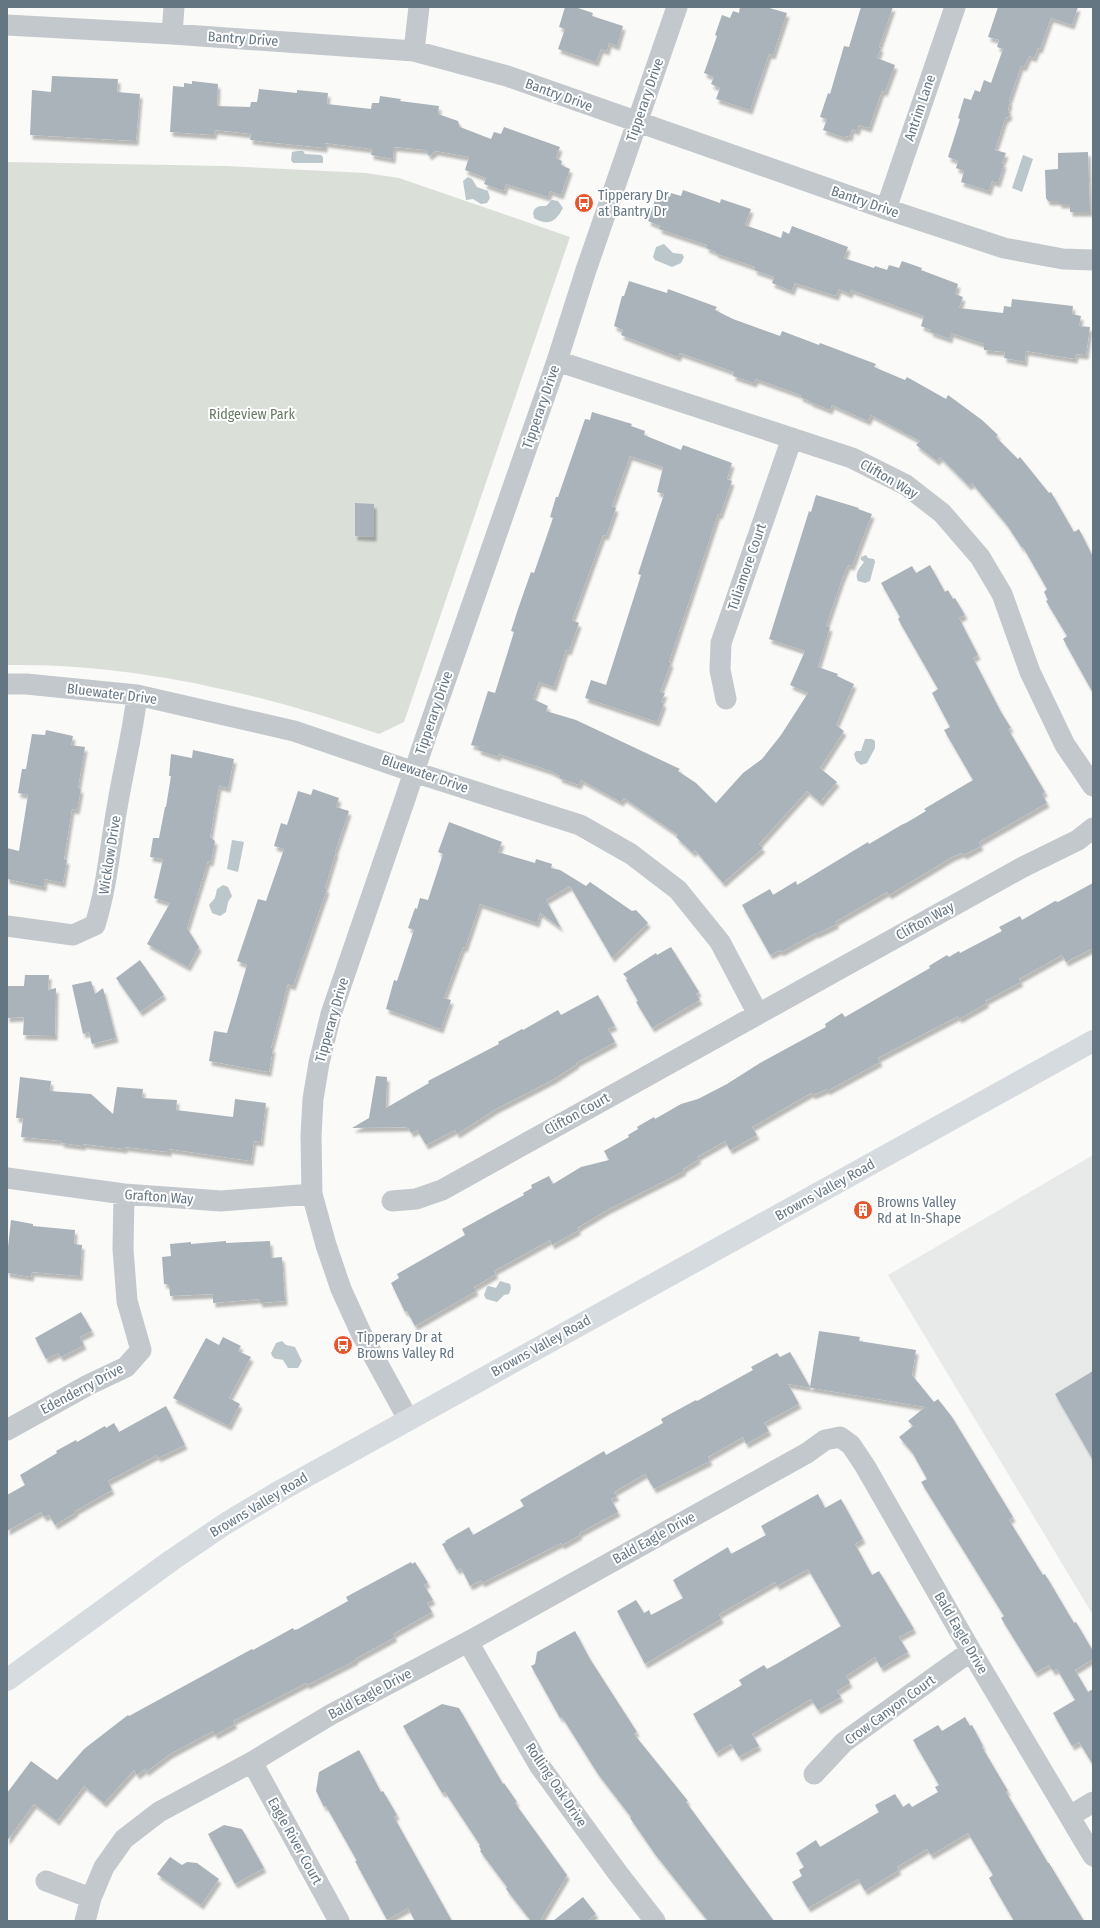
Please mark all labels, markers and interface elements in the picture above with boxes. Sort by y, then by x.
street label: Bantry Drive [207,28,279,50]
street label: Tipperary Drive [623,56,667,144]
street label: Antrim Lane [901,73,939,143]
street label: Bantry Drive [523,75,595,115]
street label: Bantry Drive [829,182,901,222]
place label: Tipperary Dr at Bantry Dr [598,187,669,220]
bus stop icon: Tipperary Dr at Bantry Dr [573,192,595,214]
street label: Tipperary Drive [519,363,563,451]
park label: Ridgeview Park [209,406,295,423]
street label: Clifton Way [857,456,922,503]
street label: Tuliamore Court [724,521,770,613]
street label: Tipperary Drive [412,669,456,757]
street label: Bluewater Drive [66,680,158,708]
street label: Bluewater Drive [379,751,471,797]
street label: Wicklow Drive [95,814,125,896]
street label: Clifton Way [893,898,958,944]
street label: Tipperary Drive [312,976,352,1064]
street label: Clifton Court [541,1089,613,1139]
street label: Browns Valley Road [772,1156,878,1224]
street label: Grafton Way [124,1186,195,1208]
place label: Browns Valley Rd at In-Shape [877,1194,961,1227]
building icon: Browns Valley Rd at In-Shape [852,1199,874,1221]
street label: Browns Valley Road [488,1312,594,1380]
place label: Tipperary Dr at Browns Valley Rd [357,1329,454,1362]
bus stop icon: Tipperary Dr at Browns Valley Rd [332,1334,354,1356]
street label: Edenderry Drive [38,1360,126,1418]
street label: Browns Valley Road [207,1469,311,1541]
street label: Bald Eagle Drive [610,1508,698,1568]
street label: Bald Eagle Drive [931,1589,991,1677]
street label: Bald Eagle Drive [325,1665,415,1723]
street label: Crow Canyon Court [842,1671,939,1748]
street label: Rolling Oak Drive [522,1740,590,1830]
street label: Eagle River Court [264,1794,326,1888]

